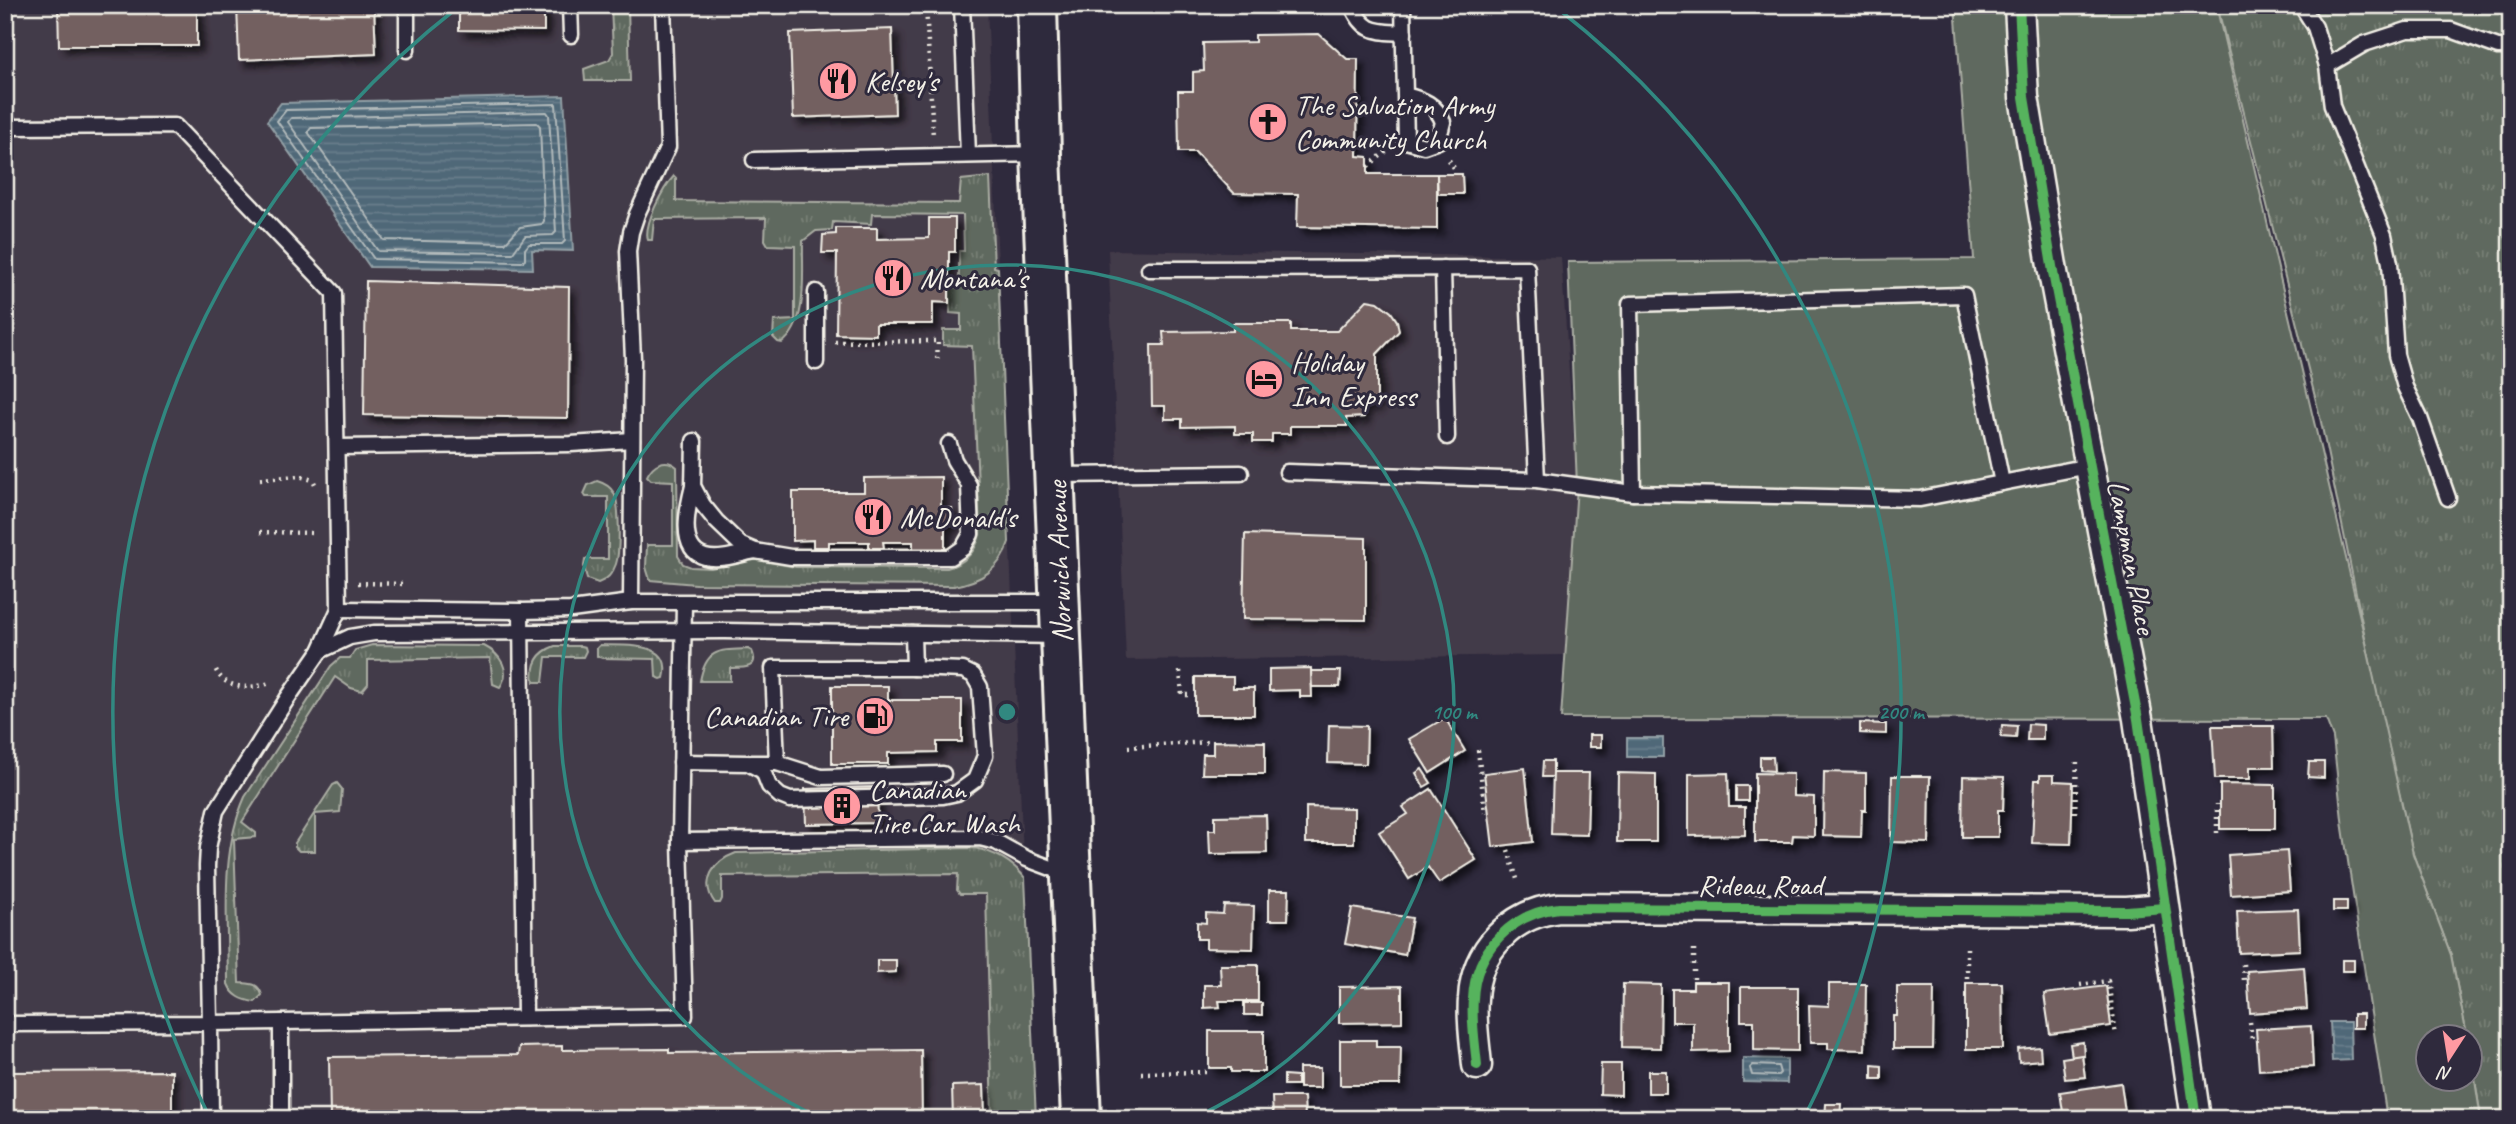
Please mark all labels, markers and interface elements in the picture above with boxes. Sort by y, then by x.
restaurant icon: Kelsey's [817,60,859,102]
place label: Kelsey's [865,62,941,100]
place label: The Salvation Army Community Church [1295,86,1496,158]
church icon: The Salvation Army Community Church [1247,101,1289,143]
restaurant icon: Montana's [872,257,914,299]
place label: Montana's [920,259,1030,297]
place label: Holiday Inn Express [1291,343,1419,415]
hotel icon: Holiday Inn Express [1243,358,1285,400]
street label: Lampman Place [2098,477,2166,639]
street label: Norwich Avenue [1037,478,1081,644]
restaurant icon: McDonald's [852,496,894,538]
place label: McDonald's [900,498,1019,536]
fuel station icon: Canadian Tire [854,695,896,737]
place label: Canadian Tire [704,697,850,735]
text: 100 m [1431,699,1479,725]
text: 200 m [1878,699,1926,725]
centre of rings [995,700,1019,724]
place label: Canadian Tire Car Wash [869,770,1022,842]
building icon: Canadian Tire Car Wash [821,785,863,827]
street label: Rideau Road [1698,866,1826,904]
north arrow [2414,1023,2484,1092]
text: N [2434,1060,2454,1087]

